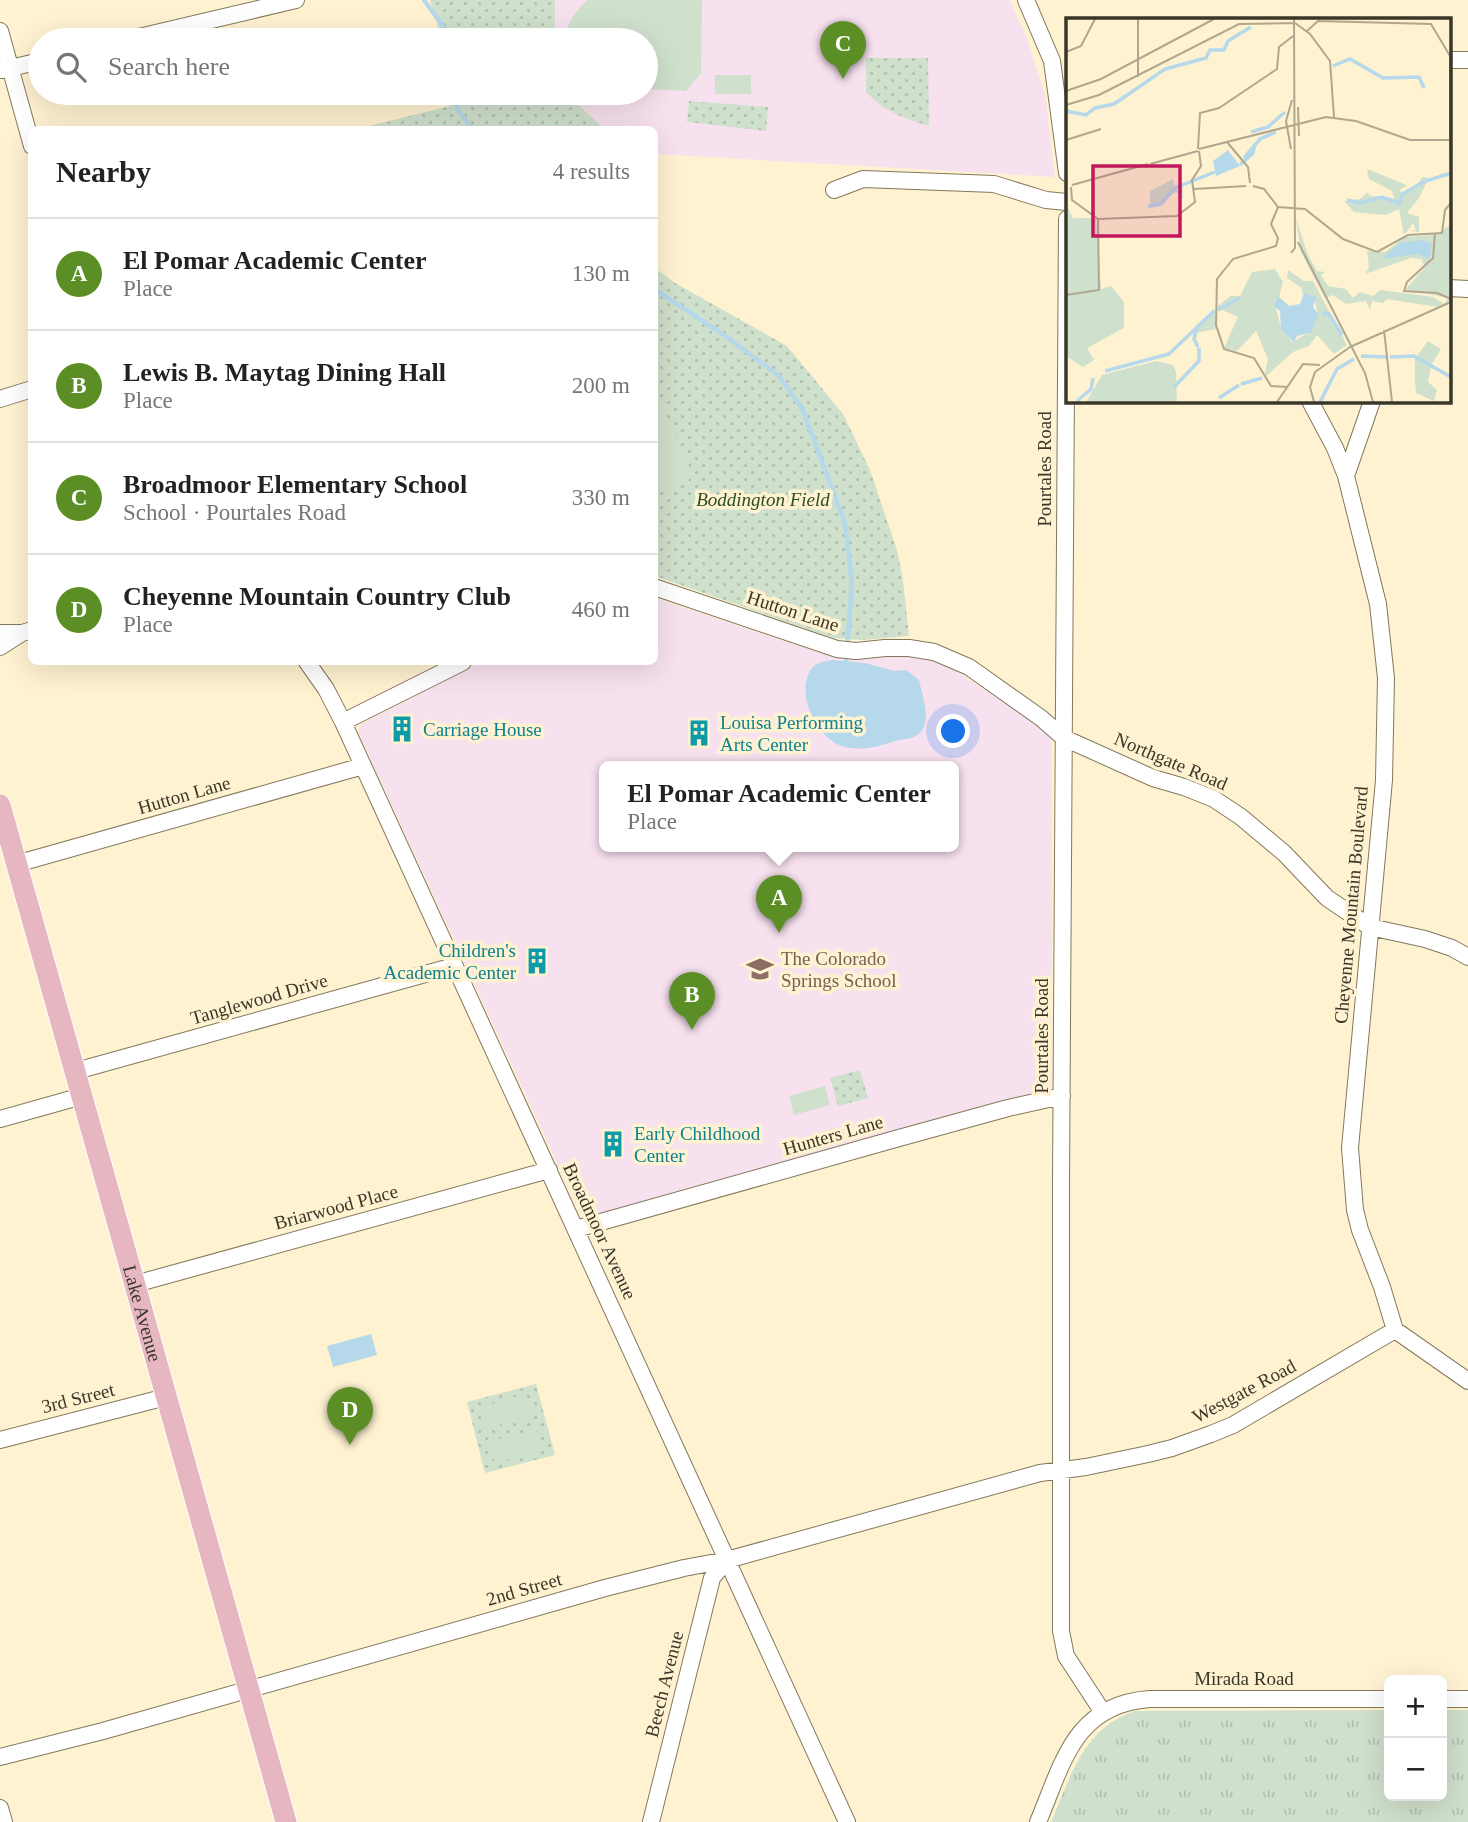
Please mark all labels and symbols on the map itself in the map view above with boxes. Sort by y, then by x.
inset map [1066,18,1450,402]
pin: C [820,21,866,79]
street label: Pourtales Road [1034,411,1055,527]
park label: Boddington Field [696,489,830,510]
street label: Hutton Lane [744,586,842,636]
place label: Louisa Performing Arts Center [720,712,864,755]
building icon: Carriage House [387,714,417,744]
your location [936,714,970,748]
building icon: Louisa Performing Arts Center [684,718,714,748]
place label: Carriage House [423,719,542,740]
street label: Northgate Road [1111,728,1231,794]
street label: Hutton Lane [135,772,233,818]
street label: Cheyenne Mountain Boulevard [1330,785,1372,1025]
pin: A [756,875,802,933]
place label: Children's Academic Center [384,940,517,983]
building icon: Children's Academic Center [522,946,552,976]
place label: The Colorado Springs School [781,948,897,991]
school or university icon: The Colorado Springs School [745,954,775,984]
street label: Tanglewood Drive [188,969,330,1029]
pin: B [669,972,715,1030]
street label: Pourtales Road [1031,978,1052,1094]
street label: Hunters Lane [781,1111,885,1159]
place label: Early Childhood Center [634,1123,761,1166]
building icon: Early Childhood Center [598,1129,628,1159]
street label: Broadmoor Avenue [559,1160,641,1302]
street label: Briarwood Place [272,1180,400,1234]
street label: Lake Avenue [119,1263,166,1364]
street label: Westgate Road [1189,1355,1300,1427]
street label: 3rd Street [39,1379,117,1417]
pin: D [327,1387,373,1445]
street label: 2nd Street [484,1568,565,1610]
street label: Beech Avenue [641,1629,687,1739]
street label: Mirada Road [1194,1668,1294,1689]

